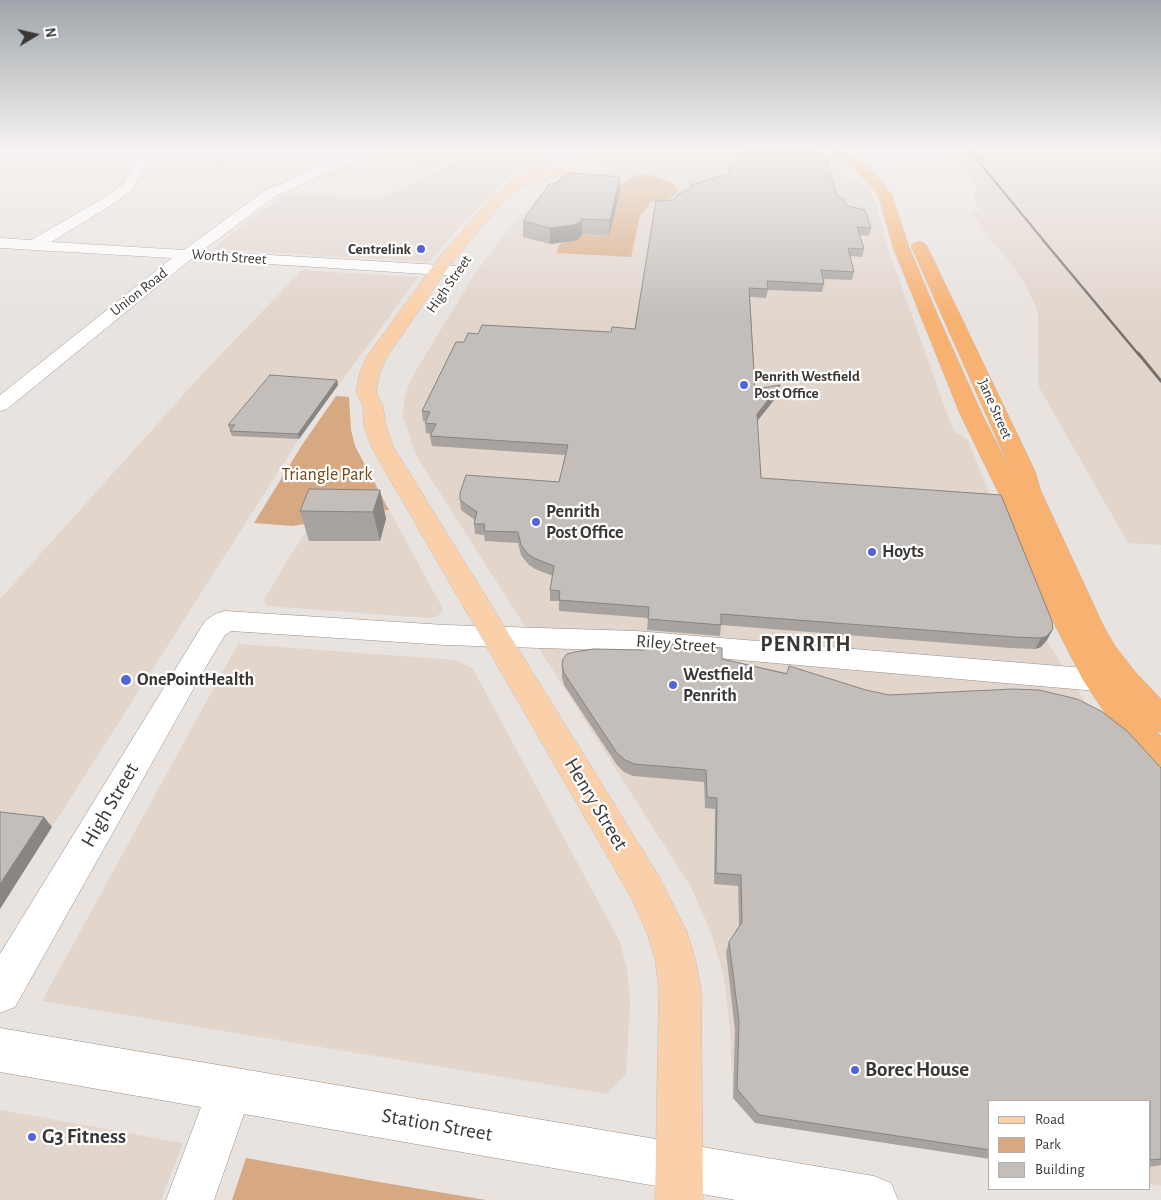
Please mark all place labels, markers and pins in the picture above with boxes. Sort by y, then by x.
place label: Centrelink [348,240,411,258]
marker: Centrelink [415,243,427,255]
place label: Penrith Westfield Post Office [754,367,860,402]
marker: Penrith Westfield Post Office [738,379,750,391]
place label: Penrith Post Office [546,501,624,544]
marker: Penrith Post Office [530,516,542,528]
place label: Hoyts [882,541,924,563]
marker: Hoyts [866,546,878,558]
place label: Westfield Penrith [683,664,753,706]
place label: OnePointHealth [137,669,254,691]
marker: OnePointHealth [119,673,133,687]
marker: Westfield Penrith [667,679,679,691]
place label: Borec House [865,1057,969,1083]
marker: Borec House [849,1064,861,1076]
place label: G3 Fitness [42,1124,126,1150]
marker: G3 Fitness [26,1131,38,1143]

